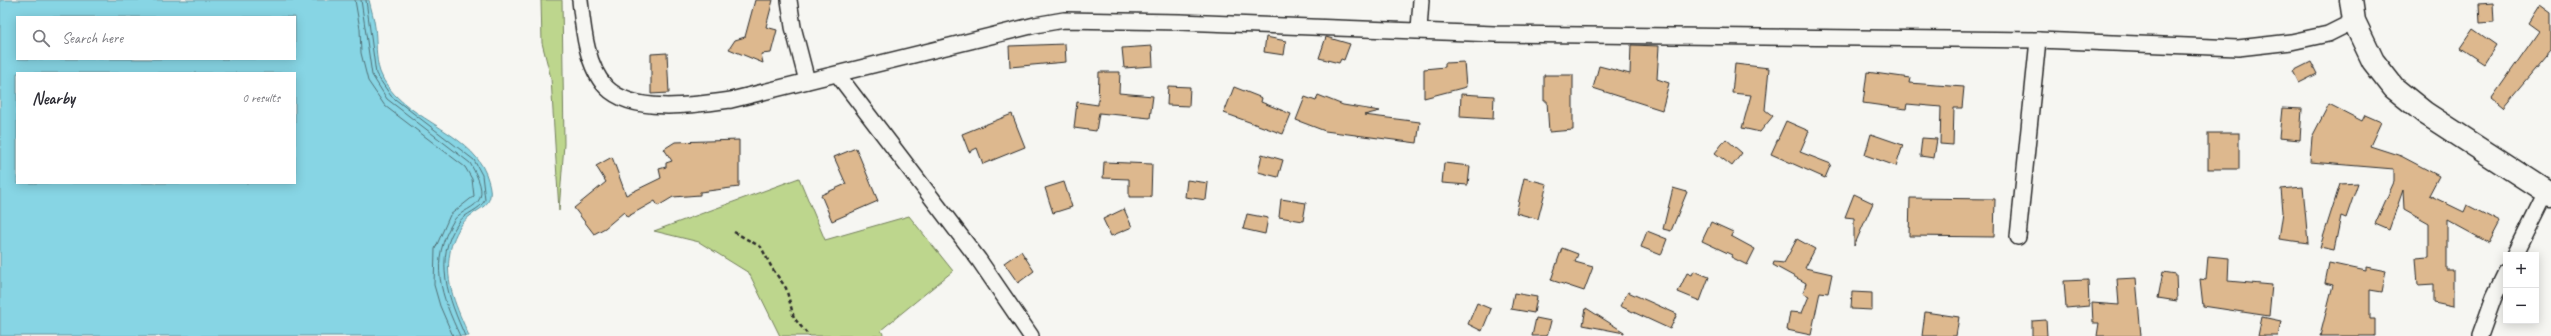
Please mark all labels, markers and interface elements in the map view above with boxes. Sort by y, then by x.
search box [16,16,296,60]
icon: search [30,27,52,49]
text: Search here [62,29,123,48]
text: Nearby [32,88,75,109]
text: 0 results [242,90,280,106]
map controls [2503,252,2539,324]
button: + [2503,252,2539,288]
button: − [2503,288,2539,324]

